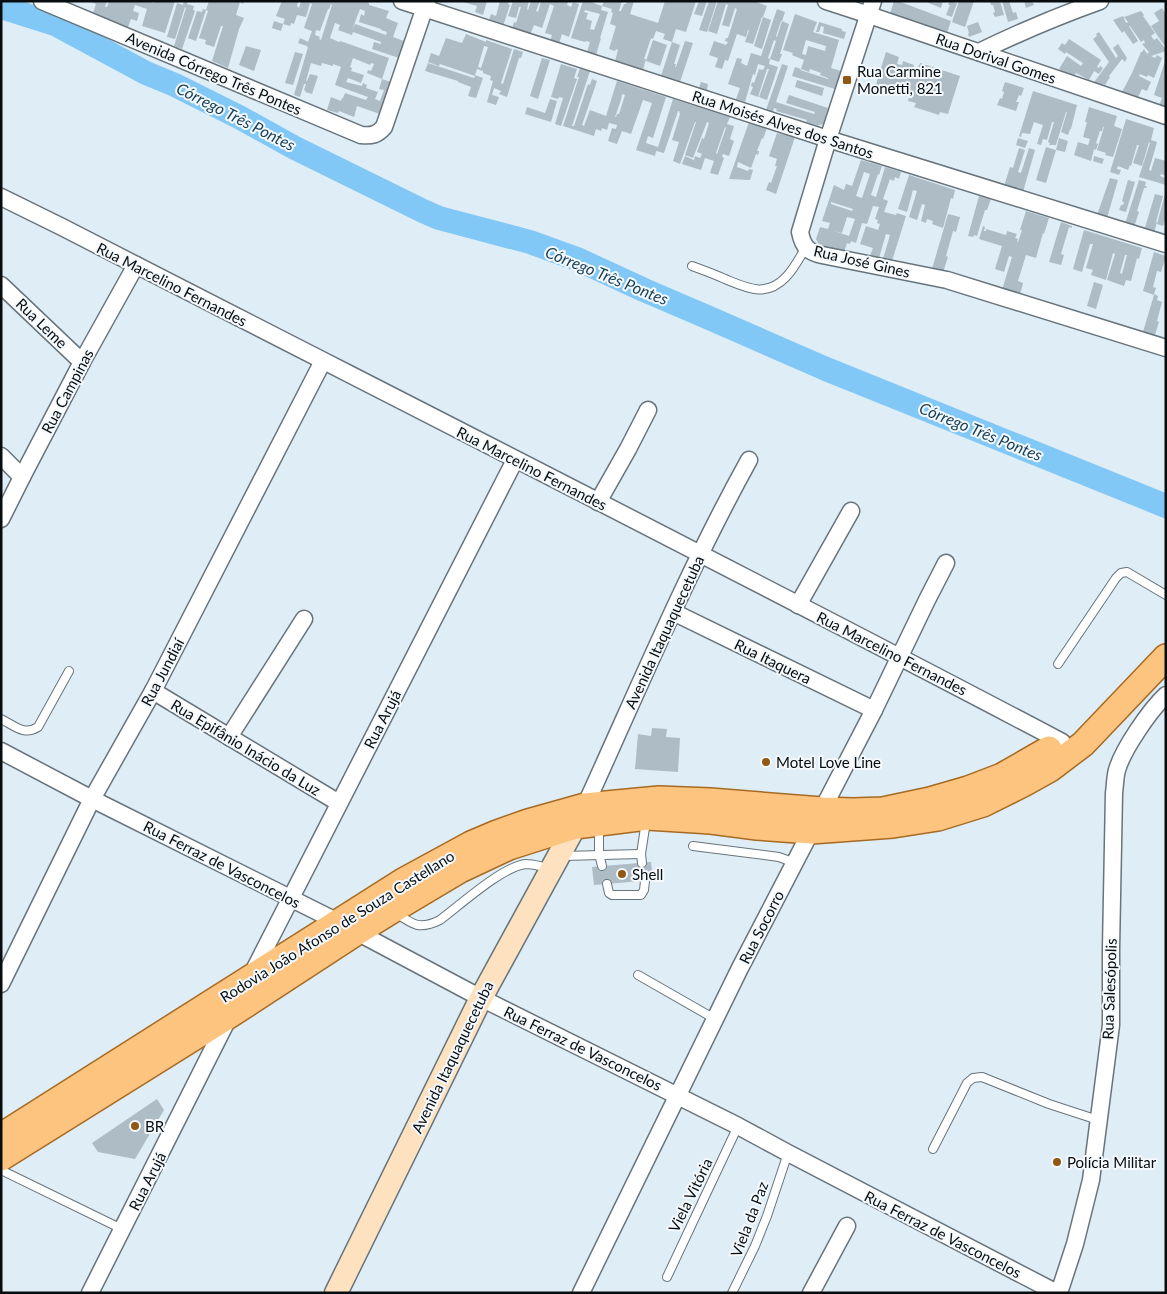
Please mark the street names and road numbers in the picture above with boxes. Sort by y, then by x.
street label: Avenida Córrego Três Pontes [123,28,305,118]
street label: Rua Dorival Gomes [933,29,1059,87]
street label: Rua Moisés Alves dos Santos [690,86,876,162]
street label: Rua Marcelino Fernandes [94,238,250,330]
street label: Rua José Gines [812,241,912,281]
street label: Rua Leme [13,294,71,352]
street label: Rua Campinas [37,346,97,436]
street label: Rua Marcelino Fernandes [454,422,610,514]
street label: Avenida Itaquaquecetuba [621,553,707,711]
street label: Rua Marcelino Fernandes [814,607,970,699]
street label: Rua Jundiaí [137,634,188,709]
street label: Rua Itaquera [732,635,814,687]
street label: Rua Arujá [360,687,404,751]
street label: Rua Epifânio Inácio da Luz [168,695,324,799]
street label: Rua Ferraz de Vasconcelos [141,817,303,911]
street label: Rodovia João Afonso de Souza Castellano [217,846,457,1006]
street label: Rua Socorro [735,887,787,967]
street label: Rua Salesópolis [1098,938,1120,1040]
street label: Avenida Itaquaquecetuba [407,978,497,1136]
street label: Rua Ferraz de Vasconcelos [501,1002,665,1094]
street label: Rua Arujá [125,1149,169,1213]
street label: Viela Vitória [664,1155,716,1235]
street label: Viela da Paz [726,1179,772,1259]
street label: Rua Ferraz de Vasconcelos [862,1187,1024,1281]

